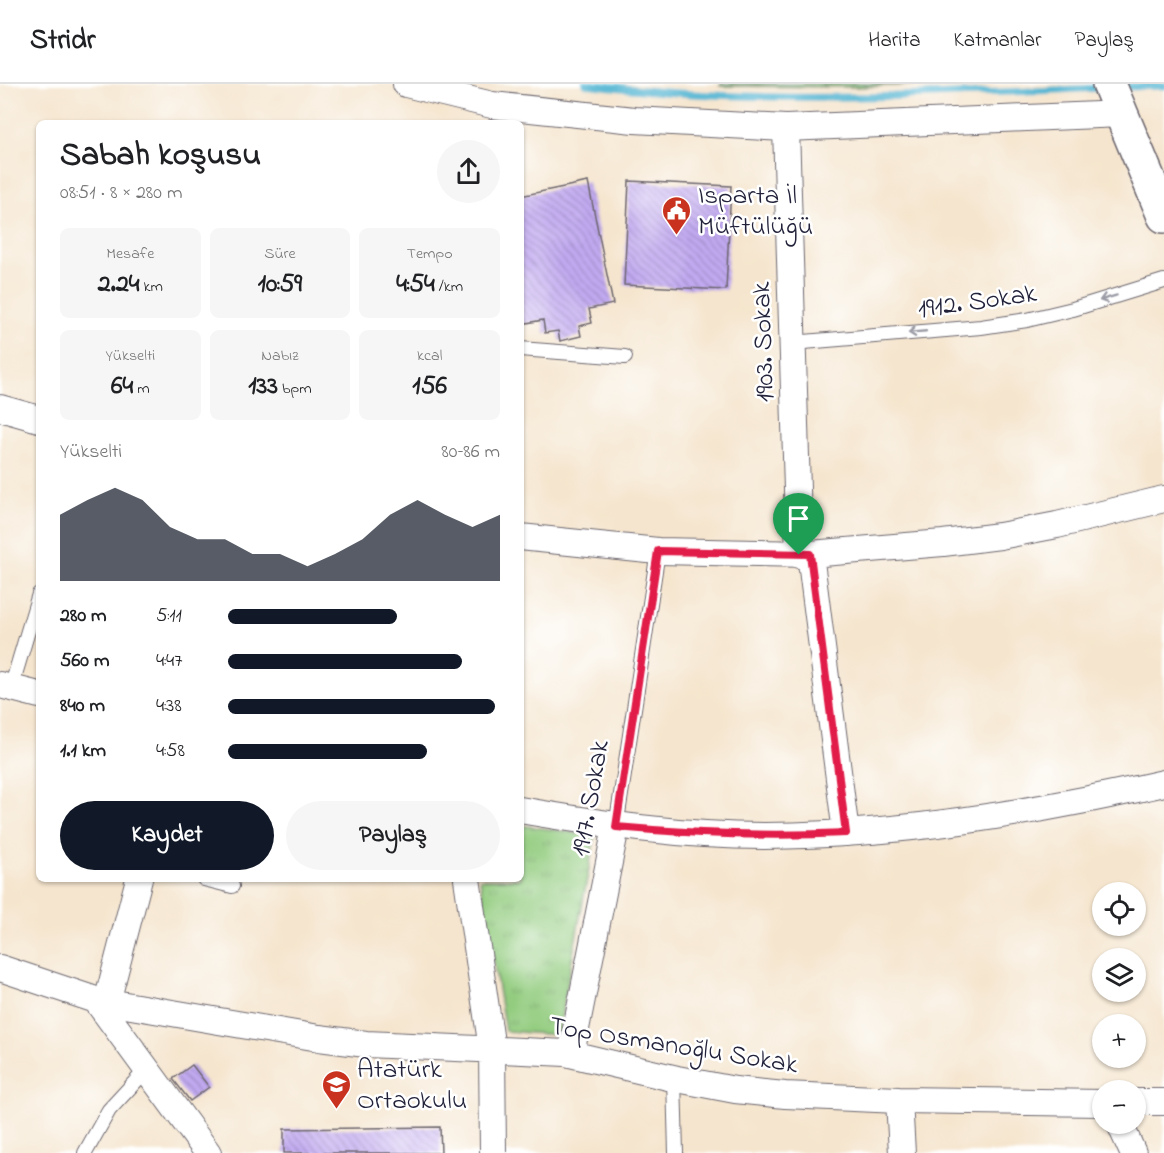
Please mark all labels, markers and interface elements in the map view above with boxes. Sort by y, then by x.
text: Stridr [30,21,96,62]
text: Harita [868,26,921,56]
text: Katmanlar [954,26,1042,56]
text: Paylaş [1075,26,1134,56]
text: Sabah koşusu [60,132,261,180]
button: share [437,140,500,203]
place label: Isparta İl Müftülüğü [698,177,813,247]
text: 08:51 · 8 × 280 m [60,179,183,208]
public building icon: Isparta İl Müftülüğü [661,194,693,236]
text: Mesafe [106,242,154,266]
text: Süre [264,242,296,266]
text: Tempo [407,242,453,266]
text: 2.24 [98,266,140,304]
text: 10:59 [258,266,302,304]
text: 4:54 [396,266,435,304]
text: km [140,275,163,299]
text: /km [435,275,463,299]
street label: 1912. Sokak [915,275,1040,330]
street label: 1903. Sokak [743,281,786,403]
one-way arrow [1099,293,1118,304]
one-way arrow [907,327,927,338]
text: Yükselti [105,344,155,368]
text: Nabız [261,344,299,368]
text: kcal [417,344,442,368]
text: 64 [111,368,133,406]
text: 133 [248,368,278,406]
text: 156 [412,368,447,406]
text: m [133,377,150,401]
text: bpm [278,377,312,401]
text: Yükselti [60,438,122,467]
text: 80–86 m [441,438,500,467]
pin [773,493,824,555]
icon: arrive [782,502,815,535]
text: 280 m [60,602,107,631]
text: 5:11 [156,602,182,631]
text: 560 m [60,647,109,676]
text: 4:47 [156,647,182,676]
text: 840 m [60,692,105,721]
text: 4:38 [156,692,182,721]
text: 1.1 km [60,737,106,766]
text: 4:58 [156,737,185,766]
street label: 1917. Sokak [562,737,621,860]
button: Kaydet [60,801,274,870]
button: Paylaş [286,801,500,870]
map controls [1092,882,1146,1134]
button: locate [1092,882,1146,936]
button: layers [1092,948,1146,1002]
street label: Top Osmanoğlu Sokak [547,1008,801,1085]
button: + [1092,1014,1146,1068]
place label: Atatürk Ortaokulu [357,1051,467,1121]
school or university icon: Atatürk Ortaokulu [320,1068,352,1110]
button: − [1092,1080,1146,1134]

